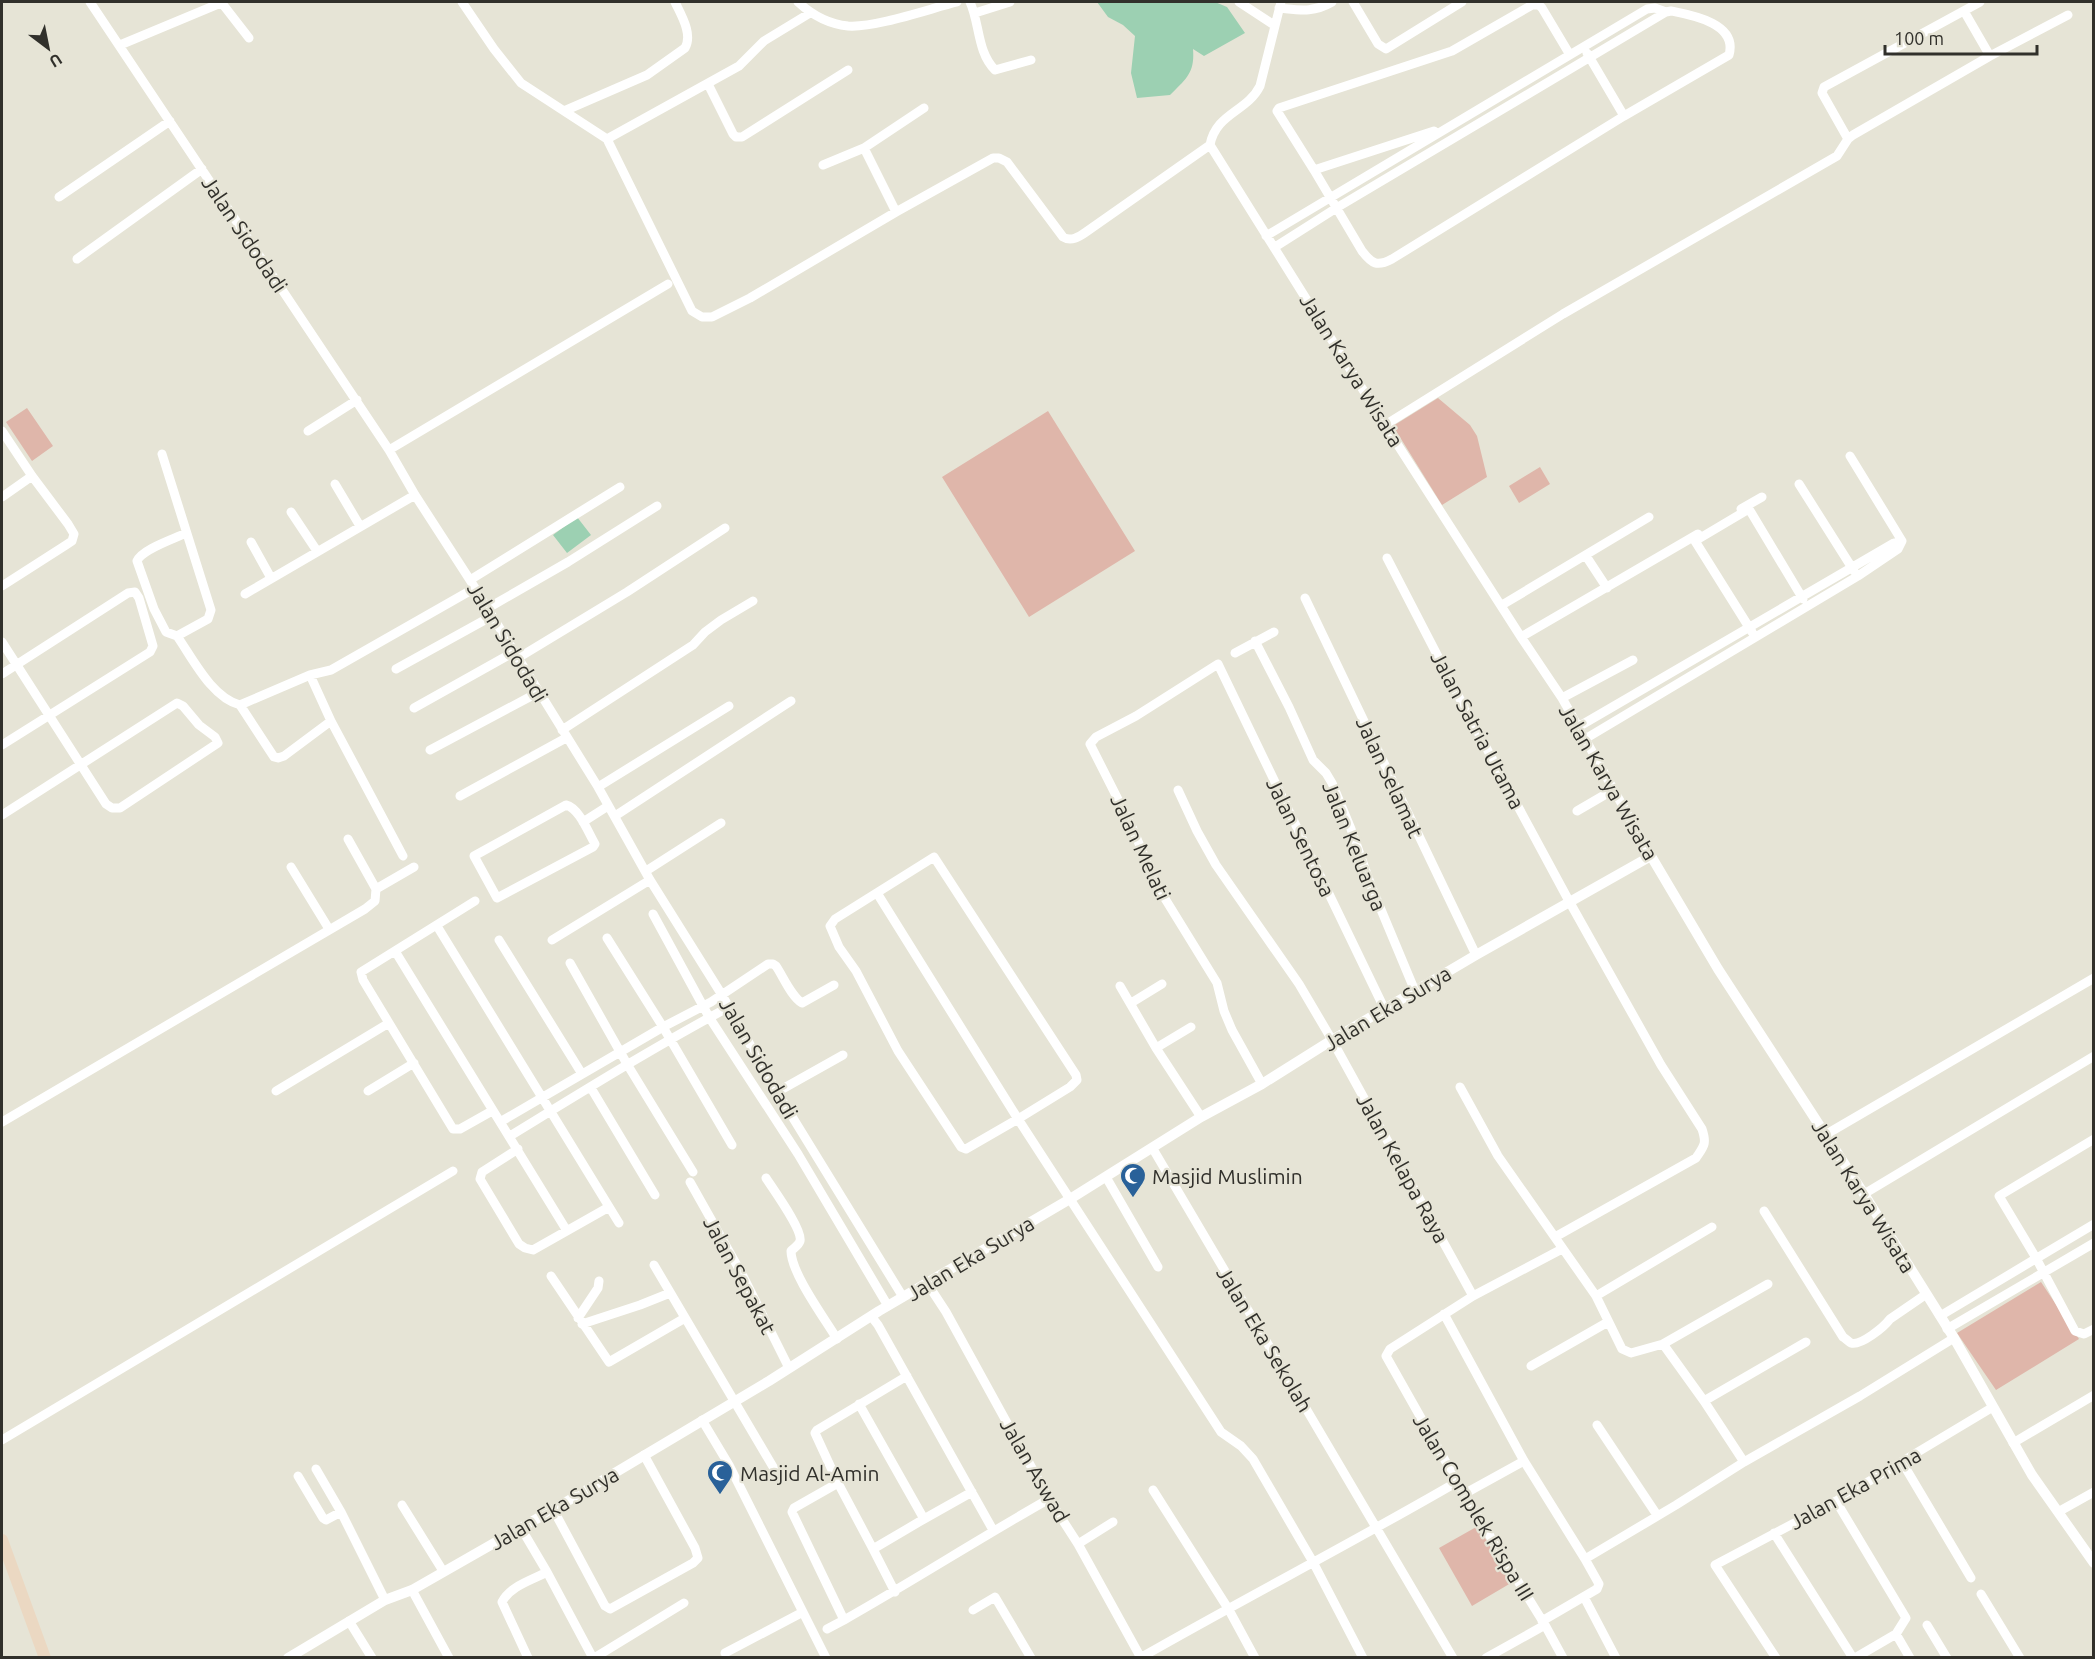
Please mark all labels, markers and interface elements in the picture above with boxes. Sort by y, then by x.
north arrow [18,18,78,78]
scale bar [1885,18,2036,56]
text: 100 m [1894,28,1944,48]
text: U [46,50,65,71]
street label: Jalan Sidodadi [197,171,293,297]
street label: Jalan Karya Wisata [1295,289,1409,451]
street label: Jalan Sidodadi [463,578,553,706]
street label: Jalan Satria Utama [1426,647,1530,813]
street label: Jalan Karya Wisata [1555,700,1663,864]
street label: Jalan Selamat [1352,713,1428,841]
street label: Jalan Sentosa [1262,774,1340,900]
street label: Jalan Keluarga [1318,778,1392,914]
street label: Jalan Melati [1106,790,1176,904]
street label: Jalan Eka Surya [1319,960,1455,1056]
street label: Jalan Sidodadi [715,993,803,1123]
street label: Jalan Kelapa Raya [1352,1089,1454,1247]
street label: Jalan Karya Wisata [1807,1115,1921,1277]
mosque icon: Masjid Muslimin [1118,1161,1148,1199]
place label: Masjid Muslimin [1152,1164,1303,1188]
street label: Jalan Eka Surya [902,1210,1038,1306]
street label: Jalan Sepakat [699,1212,781,1338]
street label: Jalan Eka Sekolah [1212,1262,1318,1416]
street label: Jalan Complek Rispa III [1409,1409,1539,1605]
street label: Jalan Aswad [995,1413,1075,1527]
street label: Jalan Eka Prima [1785,1442,1925,1534]
mosque icon: Masjid Al-Amin [705,1458,735,1496]
street label: Jalan Eka Surya [485,1461,623,1555]
place label: Masjid Al-Amin [740,1461,880,1485]

